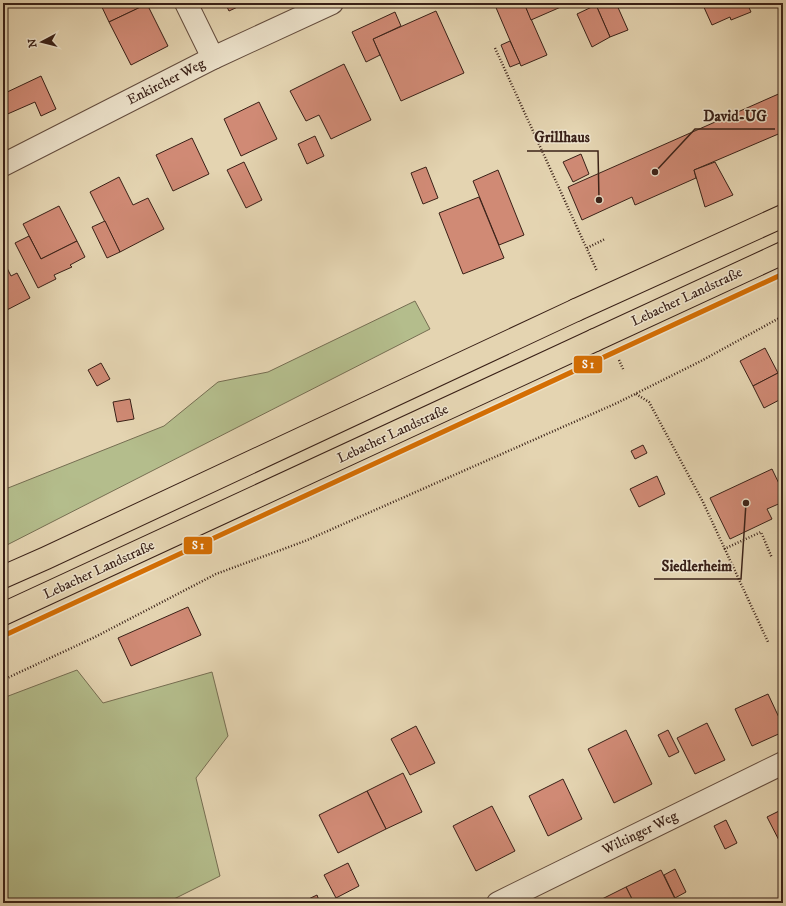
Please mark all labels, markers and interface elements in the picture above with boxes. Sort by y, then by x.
north arrow [22,22,62,62]
text: N [26,38,41,48]
street label: Enkircher Weg [124,55,208,109]
callout: David-UG [695,102,775,129]
text: David-UG [703,107,767,126]
callout: Grillhaus [527,124,598,151]
text: Grillhaus [534,128,590,147]
street label: Lebacher Landstraße [629,263,746,331]
line badge: S 1 [573,355,603,374]
text: S 1 [582,358,594,372]
street label: Lebacher Landstraße [335,400,452,468]
street label: Lebacher Landstraße [41,536,158,604]
line badge: S 1 [183,536,213,555]
text: S 1 [192,539,204,553]
callout: Siedlerheim [654,552,741,579]
text: Siedlerheim [662,557,733,576]
street label: Wiltinger Weg [598,807,681,859]

